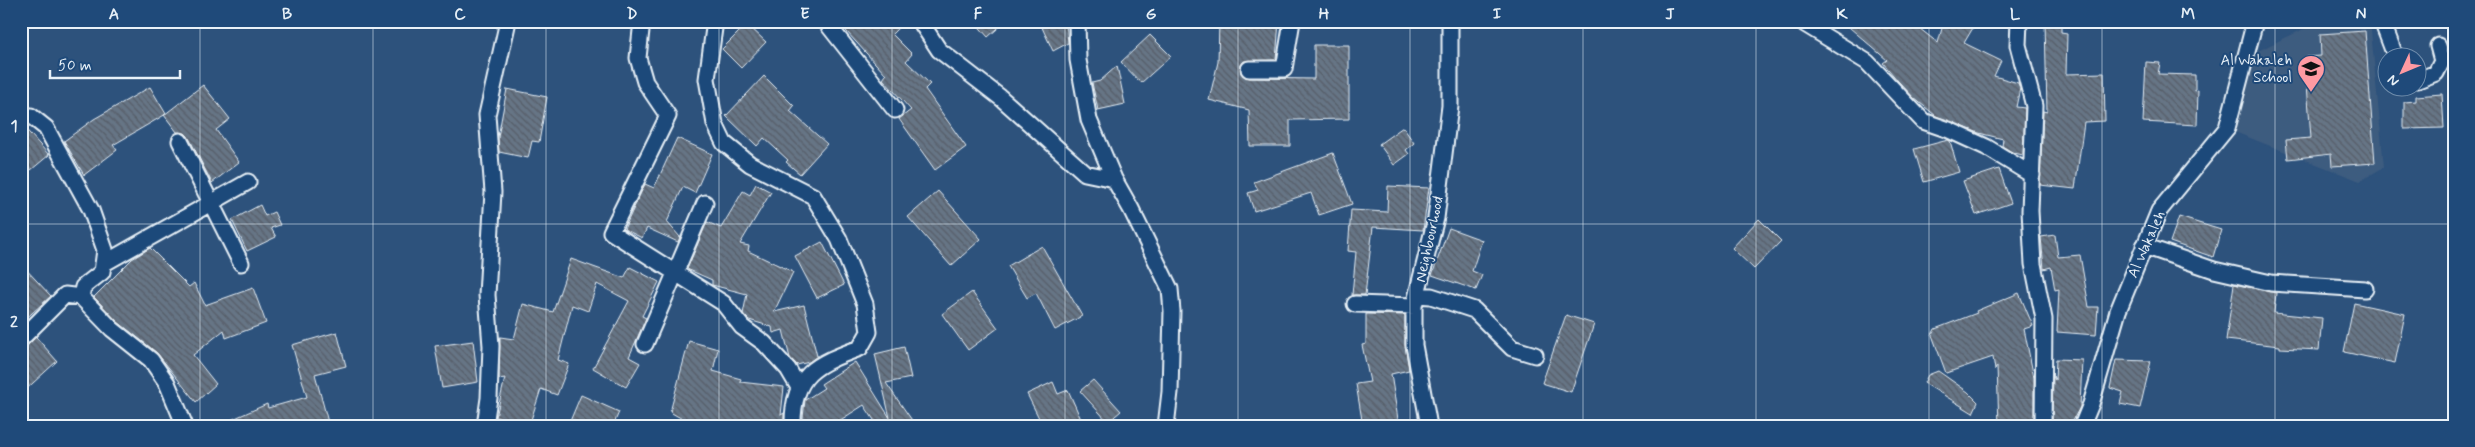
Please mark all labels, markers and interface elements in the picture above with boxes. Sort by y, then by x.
text: A [109,4,119,25]
text: B [282,4,292,25]
text: C [454,4,466,25]
text: D [626,4,638,25]
text: E [800,4,810,25]
text: F [974,4,983,25]
text: G [1146,4,1157,25]
text: H [1319,4,1330,25]
text: I [1493,4,1502,25]
text: J [1665,4,1675,25]
text: K [1836,4,1848,25]
text: L [2010,4,2021,25]
text: M [2181,4,2195,25]
text: N [2356,4,2366,25]
scale bar [50,48,180,80]
north arrow [2378,48,2428,98]
place label: Al Wakaleh School [2220,51,2292,88]
school or university icon: Al Wakaleh School [2296,54,2326,93]
text: 50 m [58,56,92,76]
text: N [2384,71,2403,90]
text: 1 [10,116,18,137]
street label: Neighbourhood [1411,194,1449,284]
street label: Al Wakaleh [2123,208,2171,281]
text: 2 [10,312,18,333]

